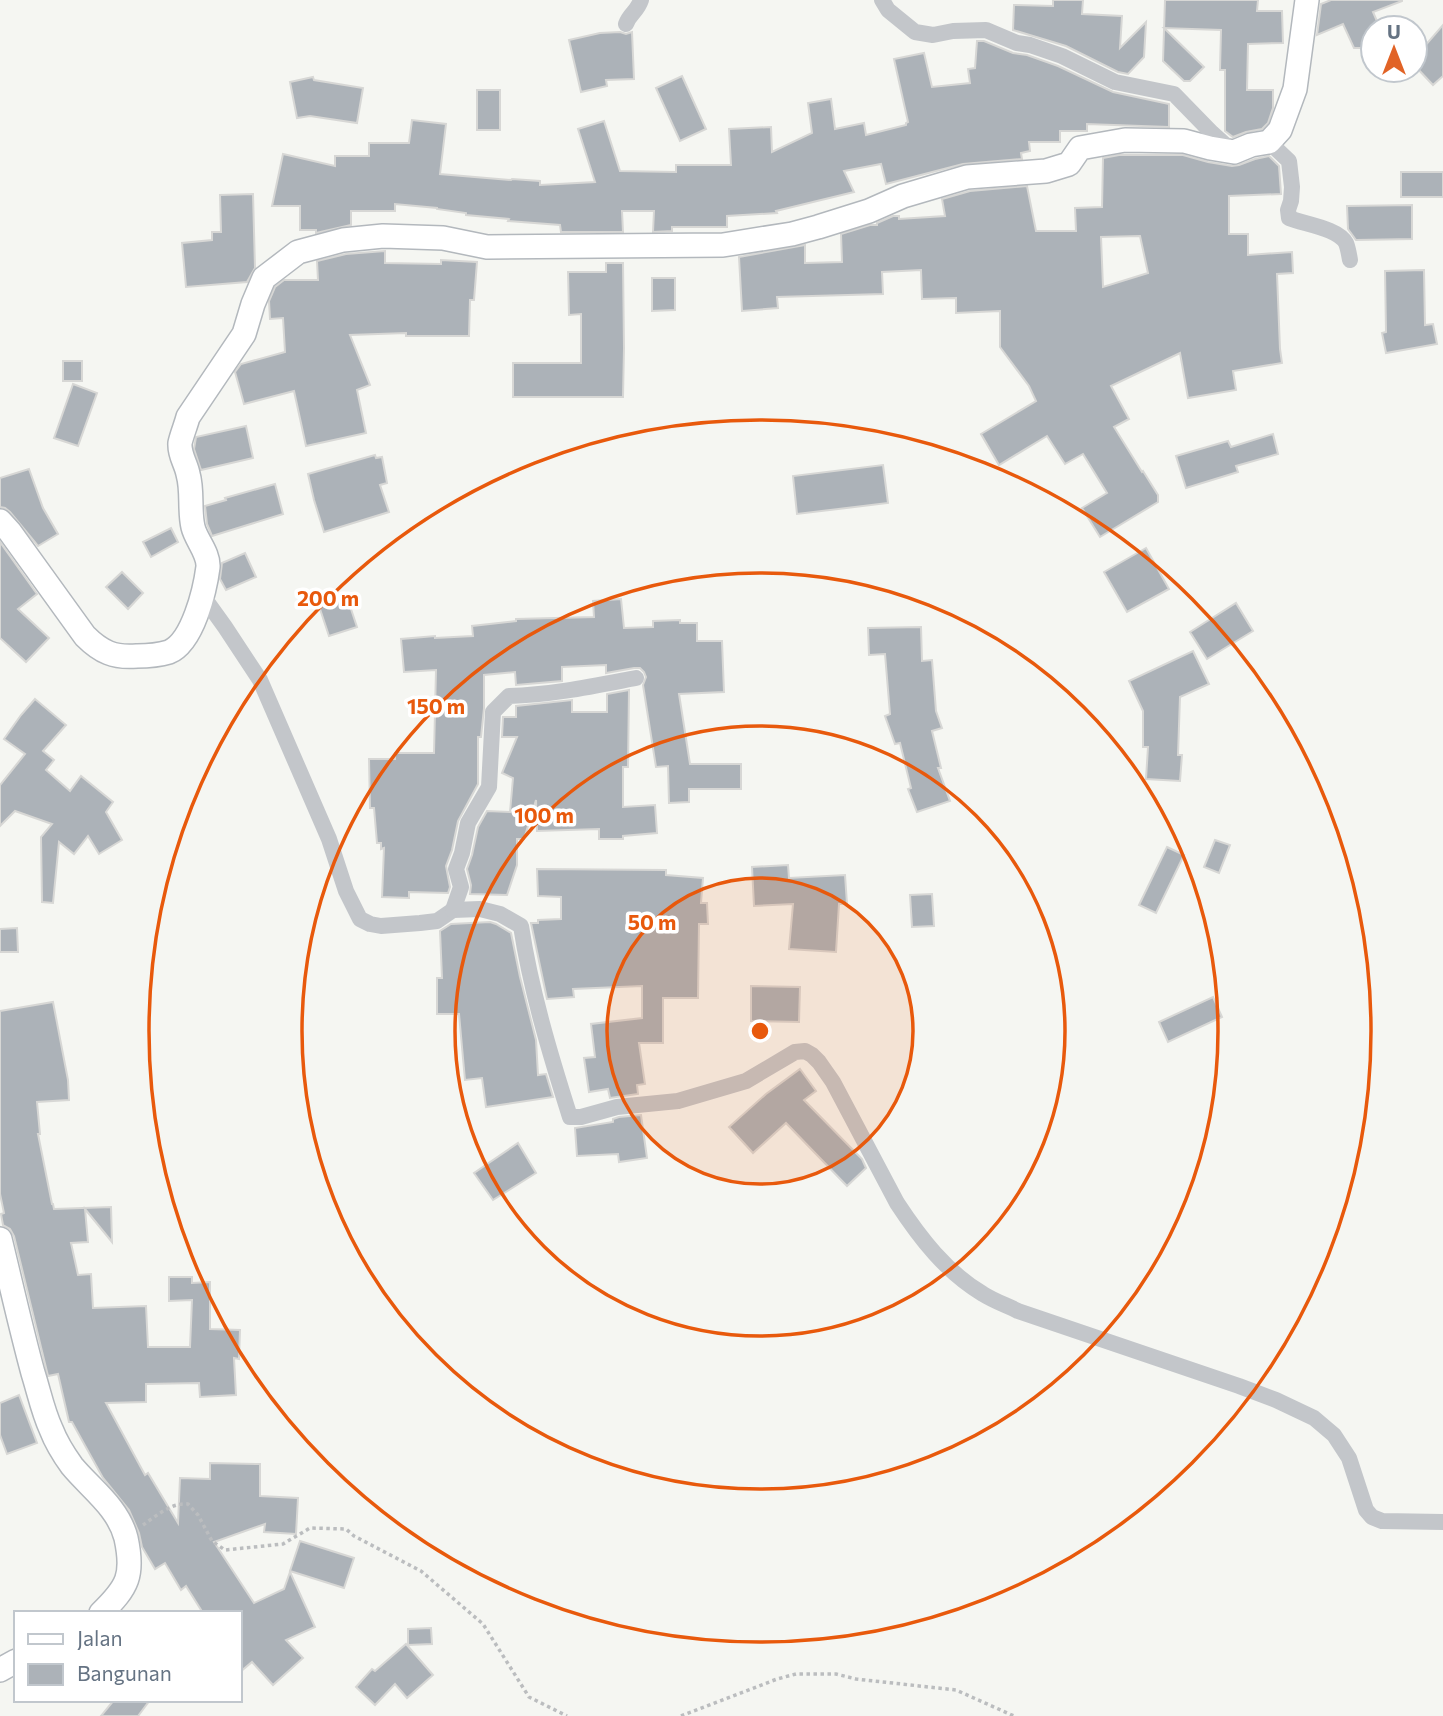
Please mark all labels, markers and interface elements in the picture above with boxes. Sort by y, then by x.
north arrow [1359,14,1429,84]
text: U [1387,20,1401,43]
text: 200 m [297,585,359,610]
text: 150 m [407,693,465,718]
text: 100 m [514,802,574,827]
text: 50 m [628,909,676,934]
centre of rings [748,1019,772,1043]
legend [14,1611,242,1702]
text: Jalan [77,1625,122,1650]
text: Bangunan [77,1660,172,1685]

